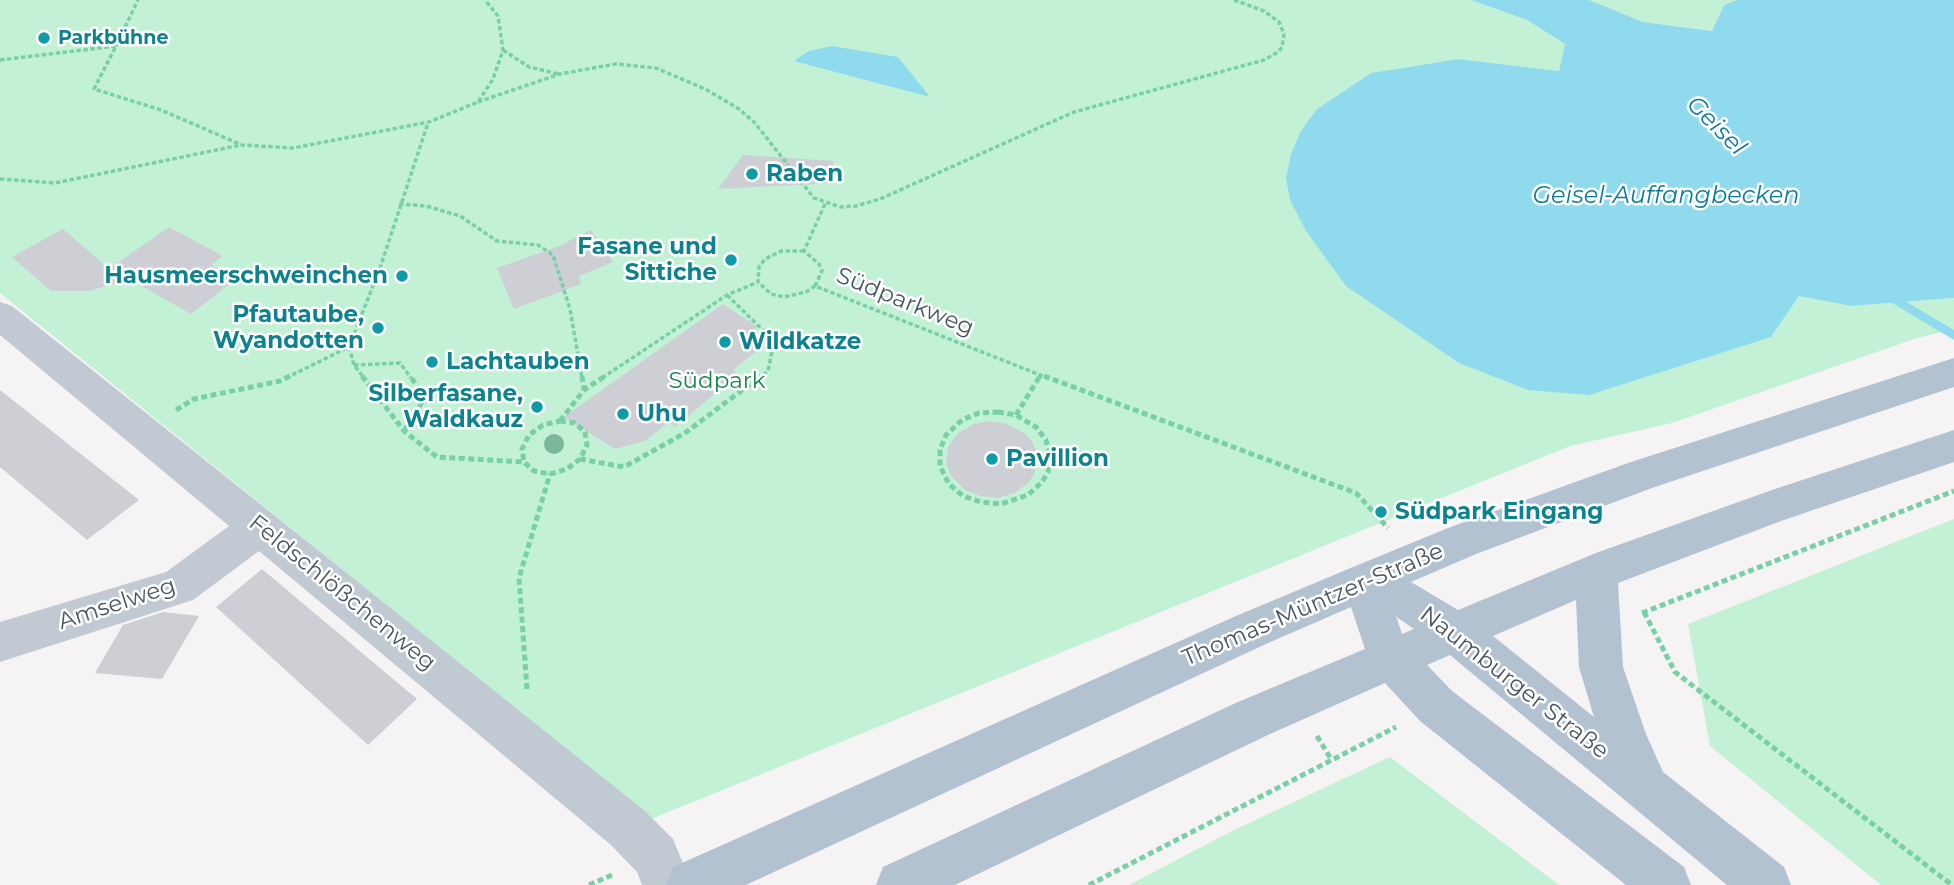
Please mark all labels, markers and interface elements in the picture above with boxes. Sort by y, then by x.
place label: Parkbühne [58,27,168,49]
marker: Parkbühne [36,30,52,46]
water label: Geisel [1680,90,1752,162]
place label: Raben [766,160,843,188]
marker: Raben [744,166,760,182]
water label: Geisel-Auffangbecken [1533,182,1799,210]
place label: Fasane und Sittiche [577,233,717,287]
marker: Fasane und Sittiche [723,252,739,268]
place label: Hausmeerschweinchen [104,262,388,290]
street label: Südparkweg [832,262,978,342]
marker: Hausmeerschweinchen [394,268,410,284]
place label: Pfautaube, Wyandotten [213,301,364,355]
marker: Pfautaube, Wyandotten [370,320,386,336]
place label: Wildkatze [739,328,861,356]
marker: Wildkatze [717,334,733,350]
place label: Lachtauben [446,348,590,376]
marker: Lachtauben [424,354,440,370]
park label: Südpark [668,367,766,395]
place label: Silberfasane, Waldkauz [368,380,523,434]
marker: Silberfasane, Waldkauz [529,399,545,415]
place label: Uhu [637,400,687,428]
marker: Uhu [615,406,631,422]
place label: Pavillion [1006,445,1109,473]
marker: Pavillion [984,451,1000,467]
place label: Südpark Eingang [1395,498,1603,526]
marker: Südpark Eingang [1373,504,1389,520]
street label: Feldschlößchenweg [243,509,441,677]
street label: Thomas-Müntzer-Straße [1178,537,1448,673]
street label: Amselweg [55,572,179,636]
street label: Naumburger Straße [1414,601,1614,765]

